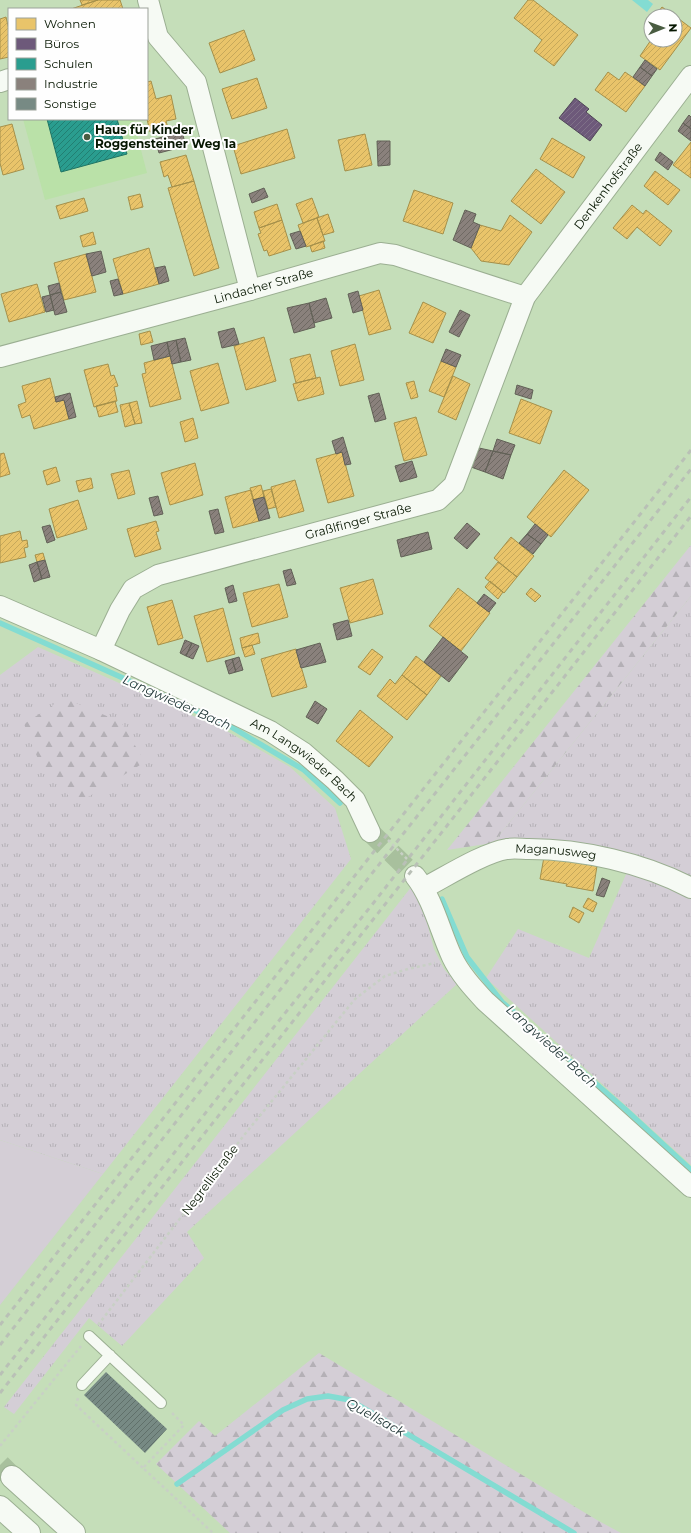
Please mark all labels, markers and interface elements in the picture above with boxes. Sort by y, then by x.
legend [8,8,148,120]
north arrow [643,8,683,48]
text: Wohnen [44,16,96,31]
text: N [666,23,680,32]
text: Büros [44,36,79,51]
text: Schulen [44,56,93,71]
text: Industrie [44,76,98,91]
text: Sonstige [44,96,96,111]
place label: Haus für Kinder Roggensteiner Weg 1a [95,122,236,151]
marker: Haus für Kinder Roggensteiner Weg 1a [82,132,92,142]
street label: Denkenhofstraße [570,139,645,232]
street label: Lindacher Straße [212,264,315,306]
street label: Graßlfinger Straße [303,499,413,542]
water label: Langwieder Bach [120,671,234,733]
street label: Am Langwieder Bach [248,715,360,805]
street label: Maganusweg [515,840,598,863]
water label: Langwieder Bach [503,1001,601,1091]
street label: Negrellistraße [178,1142,241,1218]
water label: Quellsack [344,1394,409,1440]

